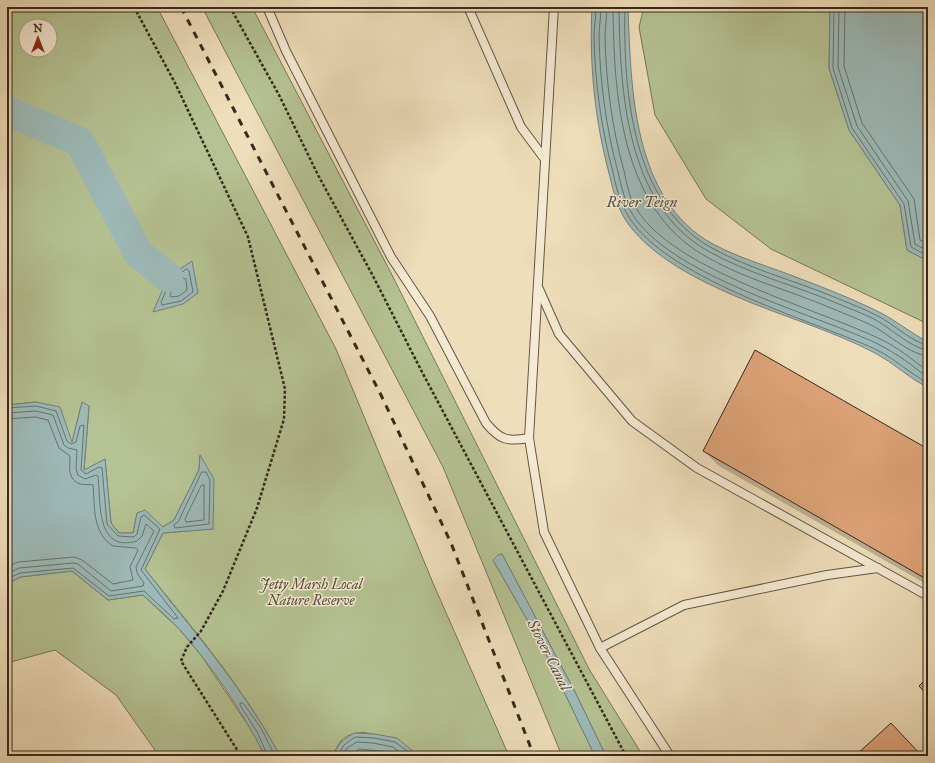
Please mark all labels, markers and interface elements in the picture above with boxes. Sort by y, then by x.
north arrow [18,18,58,58]
text: N [33,22,43,35]
water label: River Teign [606,193,678,211]
park label: Jetty Marsh Local Nature Reserve [259,576,363,609]
water label: Stover Canal [523,616,576,695]

